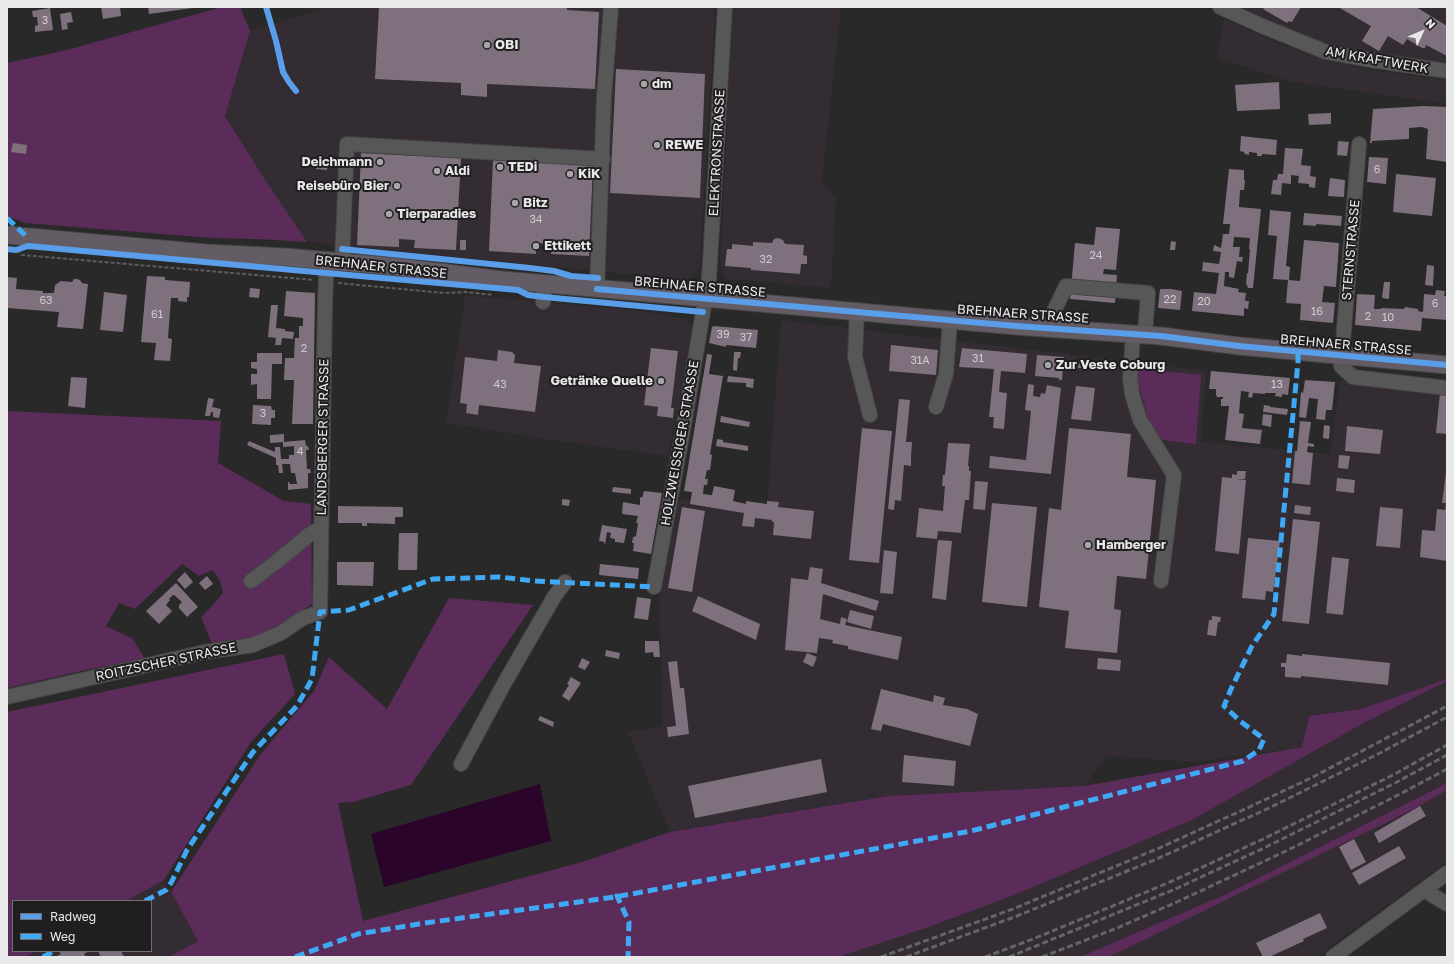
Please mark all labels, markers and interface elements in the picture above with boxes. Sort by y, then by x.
north arrow [1402,12,1442,52]
house number: 3 [42,14,48,28]
text: N [1423,16,1439,31]
place label: OBI [495,37,519,53]
marker: OBI [482,40,492,50]
street label: AM KRAFTWERK [1324,43,1430,77]
place label: dm [652,76,671,92]
marker: dm [639,79,649,89]
street label: ELEKTRONSTRASSE [706,89,728,217]
place label: REWE [665,137,703,153]
marker: REWE [652,140,662,150]
place label: Deichmann [301,154,372,170]
marker: Deichmann [375,157,385,167]
place label: TEDi [508,159,537,175]
marker: TEDi [495,162,505,172]
place label: Aldi [445,163,470,179]
house number: 6 [1374,163,1380,177]
marker: Aldi [432,166,442,176]
place label: KiK [578,166,600,182]
marker: KiK [565,169,575,179]
place label: Reisebüro Bier [297,178,389,194]
marker: Reisebüro Bier [392,181,402,191]
place label: Bitz [523,195,548,211]
marker: Bitz [510,198,520,208]
street label: STERNSTRASSE [1339,199,1363,301]
place label: Tierparadies [397,206,476,222]
marker: Tierparadies [384,209,394,219]
house number: 34 [529,213,543,227]
place label: Ettikett [544,238,591,254]
marker: Ettikett [531,241,541,251]
house number: 24 [1089,249,1103,263]
street label: BREHNAER STRASSE [314,252,448,282]
house number: 32 [760,253,772,267]
street label: BREHNAER STRASSE [633,273,767,301]
house number: 22 [1164,293,1176,307]
house number: 63 [39,294,53,308]
house number: 20 [1197,295,1211,309]
house number: 6 [1432,297,1438,311]
street label: BREHNAER STRASSE [957,302,1089,326]
house number: 16 [1311,305,1323,319]
house number: 61 [151,308,163,322]
house number: 2 [1365,310,1371,324]
house number: 10 [1382,311,1394,325]
house number: 39 [716,328,730,342]
house number: 37 [740,331,752,345]
street label: BREHNAER STRASSE [1279,331,1413,359]
house number: 2 [301,342,307,356]
house number: 31 [972,352,984,366]
house number: 31A [910,354,930,368]
place label: Zur Veste Coburg [1056,357,1165,373]
street label: LANDSBERGER STRASSE [314,359,332,515]
street label: HOLZWEISSIGER STRASSE [658,359,702,527]
marker: Zur Veste Coburg [1043,360,1053,370]
place label: Getränke Quelle [550,373,653,389]
marker: Getränke Quelle [656,376,666,386]
house number: 43 [493,378,507,392]
house number: 13 [1271,378,1283,392]
house number: 3 [260,407,266,421]
house number: 4 [297,445,303,459]
place label: Hamberger [1096,537,1166,553]
marker: Hamberger [1083,540,1093,550]
street label: ROITZSCHER STRASSE [94,639,238,685]
legend [12,900,152,952]
text: Radweg [50,909,96,924]
text: Weg [50,929,75,944]

